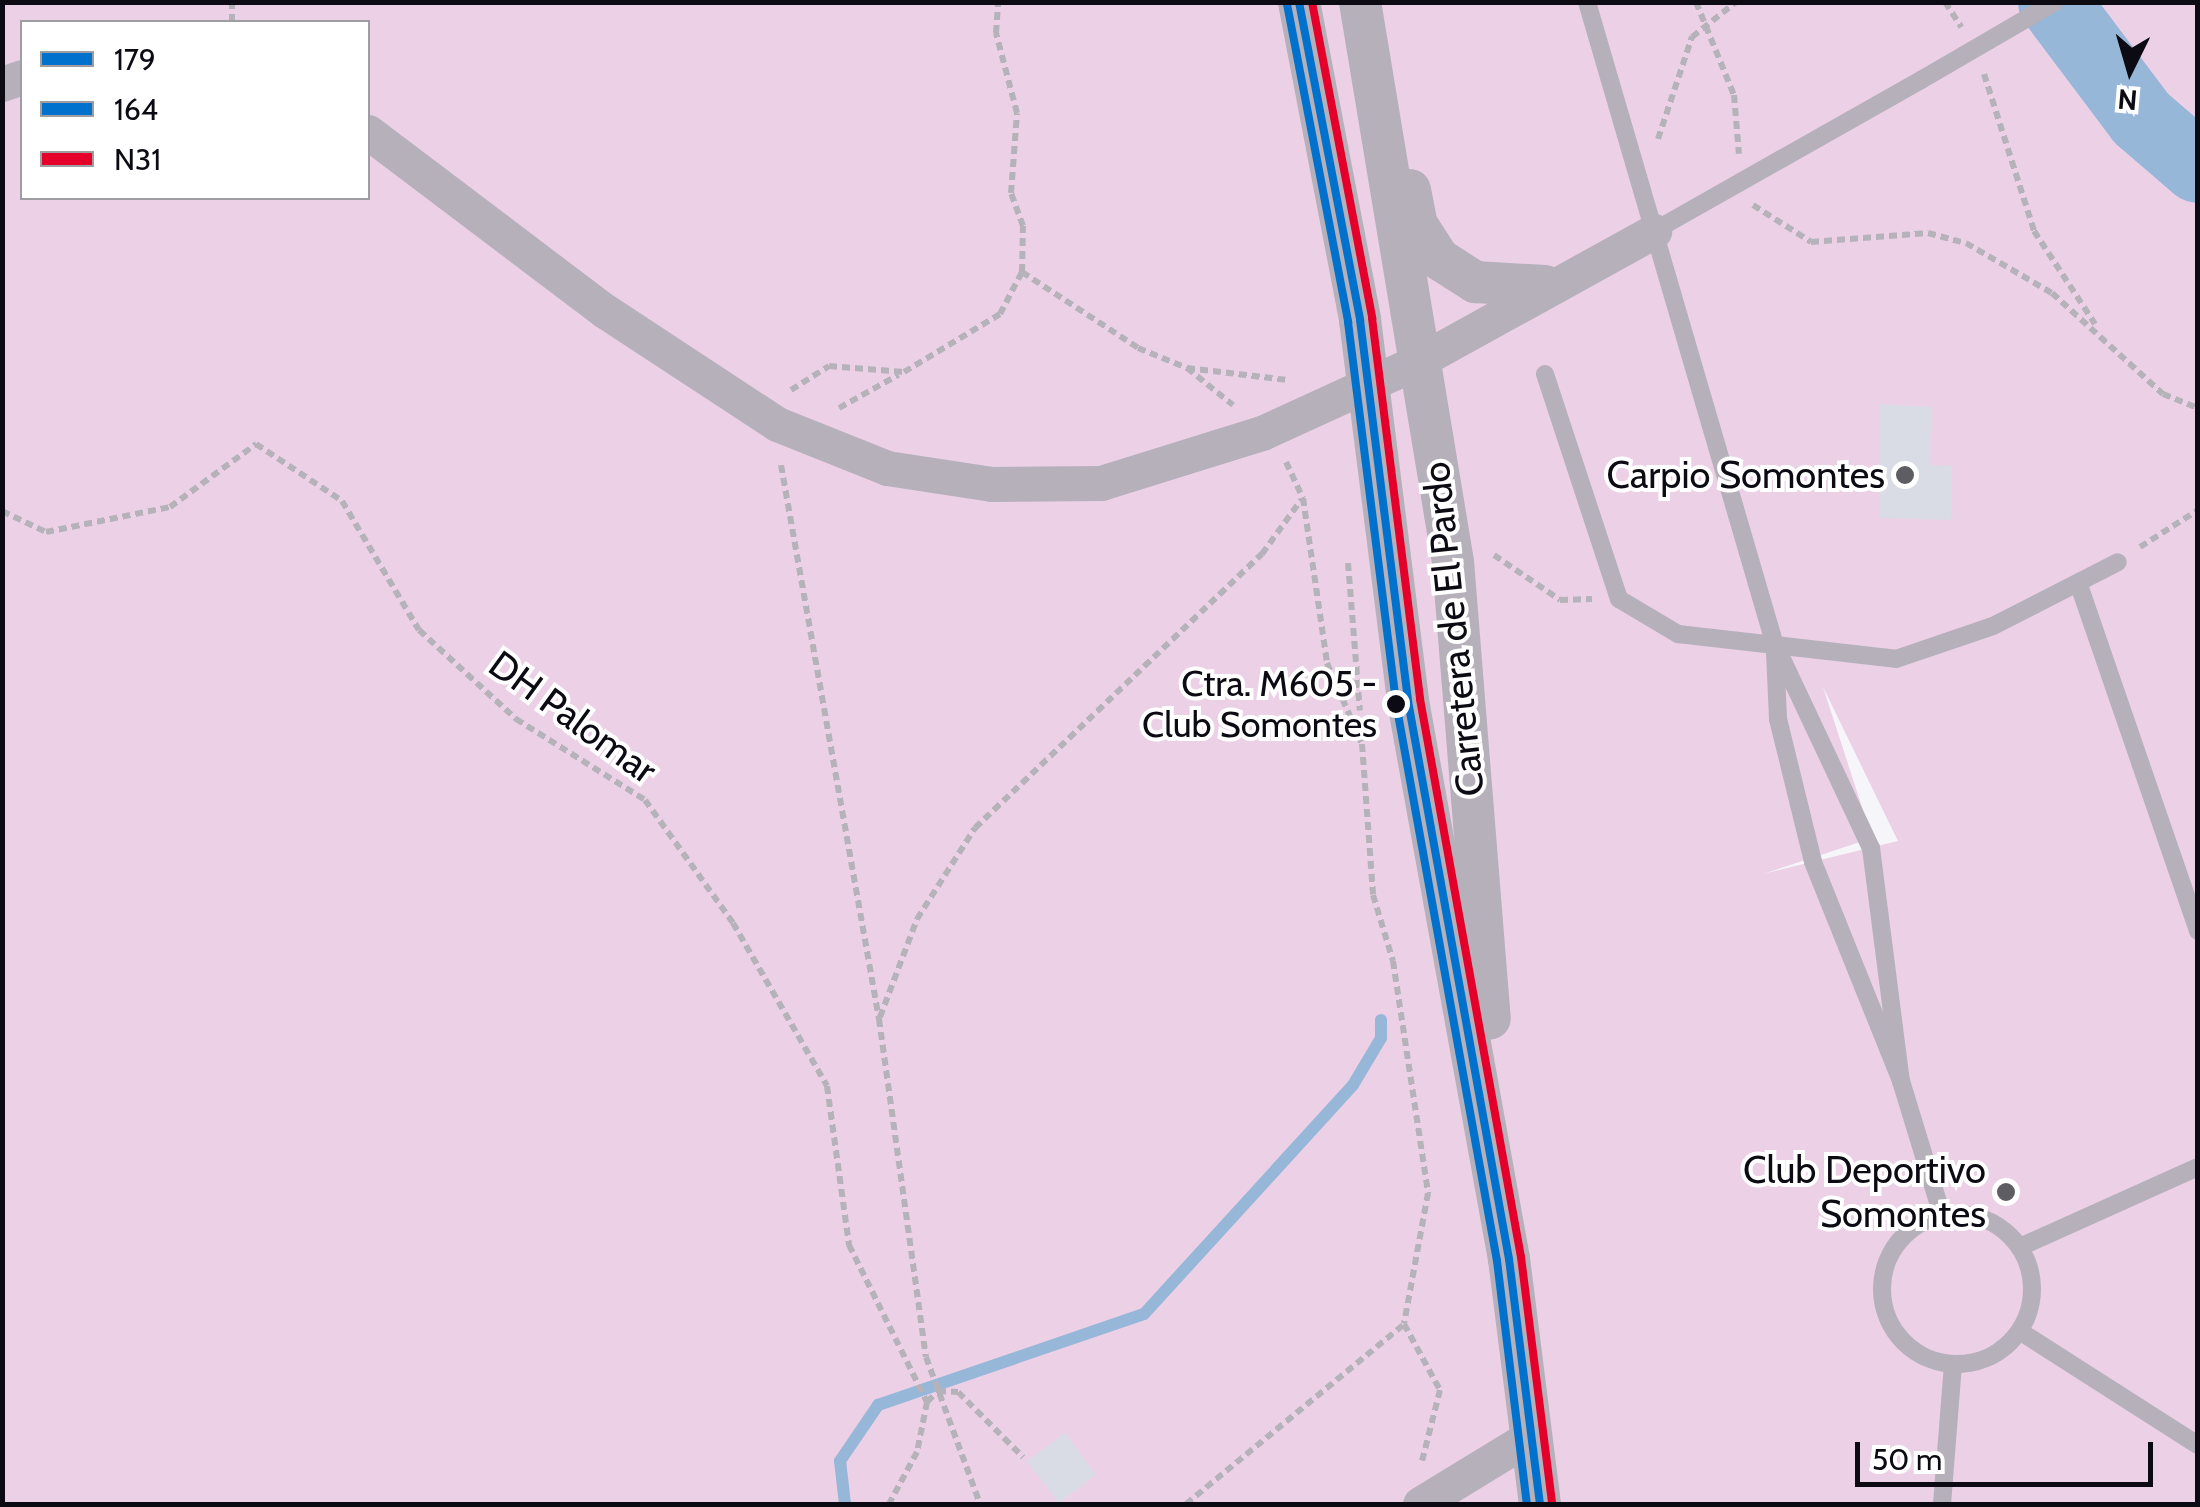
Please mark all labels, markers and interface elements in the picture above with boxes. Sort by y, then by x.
legend [20,20,370,200]
north arrow [2080,20,2180,120]
text: 179 [114,41,156,78]
text: N [2116,82,2139,118]
text: 164 [114,91,158,128]
text: N31 [114,141,161,178]
place label: Carpio Somontes [1607,452,1885,498]
street label: Carretera de El Pardo [1413,460,1493,798]
marker: Carpio Somontes [1894,464,1916,486]
street label: DH Palomar [480,641,666,793]
place label: Ctra. M605 - Club Somontes [1142,661,1377,746]
marker: Ctra. M605 - Club Somontes [1386,694,1406,714]
place label: Club Deportivo Somontes [1743,1147,1986,1236]
marker: Club Deportivo Somontes [1995,1181,2017,1203]
scale bar [1860,1422,2158,1484]
text: 50 m [1872,1441,1942,1478]

